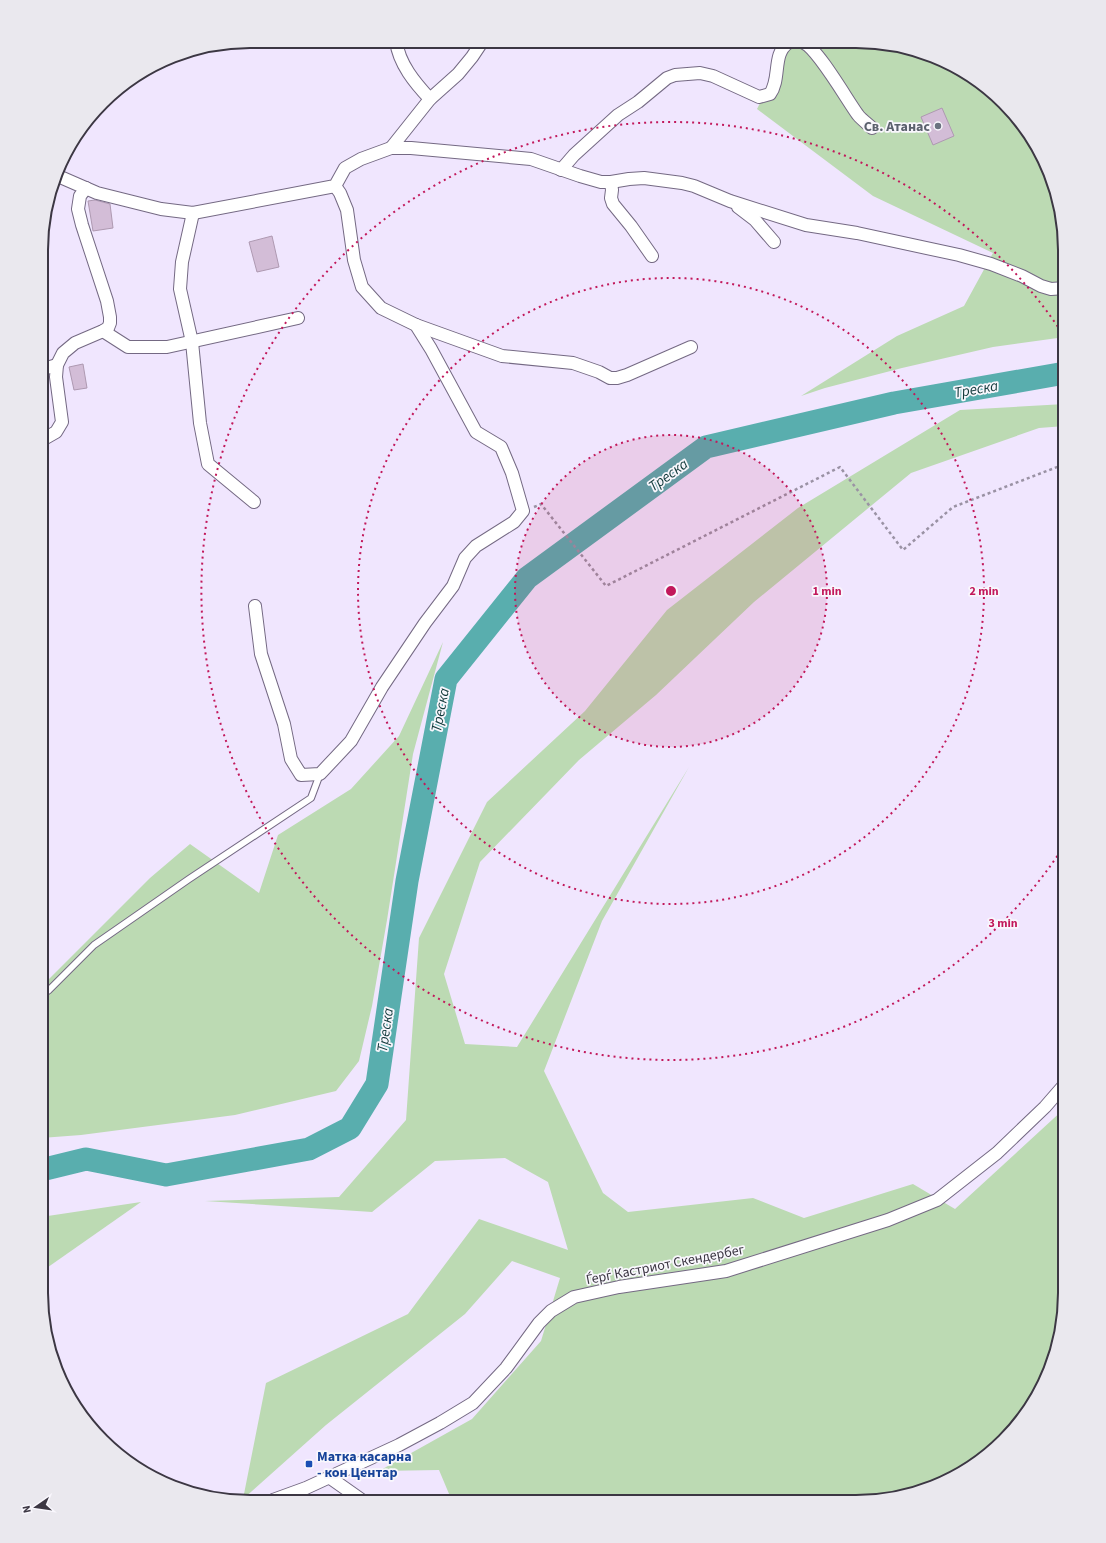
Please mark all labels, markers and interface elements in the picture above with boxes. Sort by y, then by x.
place label: Св. Атанас [864,117,930,137]
marker: Св. Атанас [933,121,943,131]
water label: Треска [952,375,1000,404]
water label: Треска [644,454,692,497]
text: 1 min [812,583,842,600]
text: 2 min [969,583,999,600]
centre of rings [664,584,678,598]
water label: Треска [426,686,455,734]
text: 3 min [988,915,1018,932]
water label: Треска [372,1007,399,1054]
street label: Ѓерѓ Кастриот Скендербег [584,1240,746,1290]
place label: Матка касарна - кон Центар [317,1447,412,1483]
marker: Матка касарна - кон Центар [304,1459,314,1469]
north arrow [16,1487,56,1527]
text: N [19,1504,35,1514]

